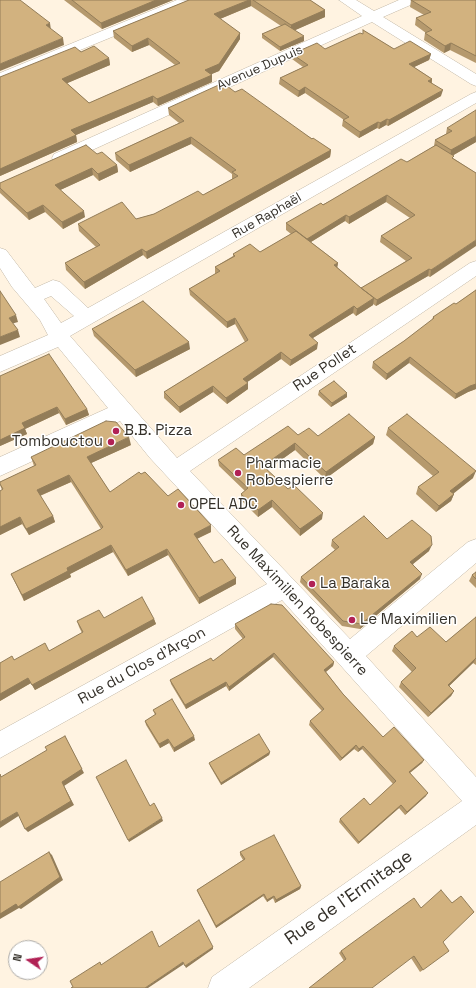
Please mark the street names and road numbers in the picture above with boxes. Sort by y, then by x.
street label: Avenue Dupuis [215,42,305,94]
street label: Rue Raphaël [230,190,304,242]
street label: Rue Pollet [290,340,360,396]
street label: Rue Maximilien Robespierre [223,522,371,680]
street label: Rue du Clos d'Arçon [75,624,209,708]
street label: Rue de l'Ermitage [281,846,417,950]

